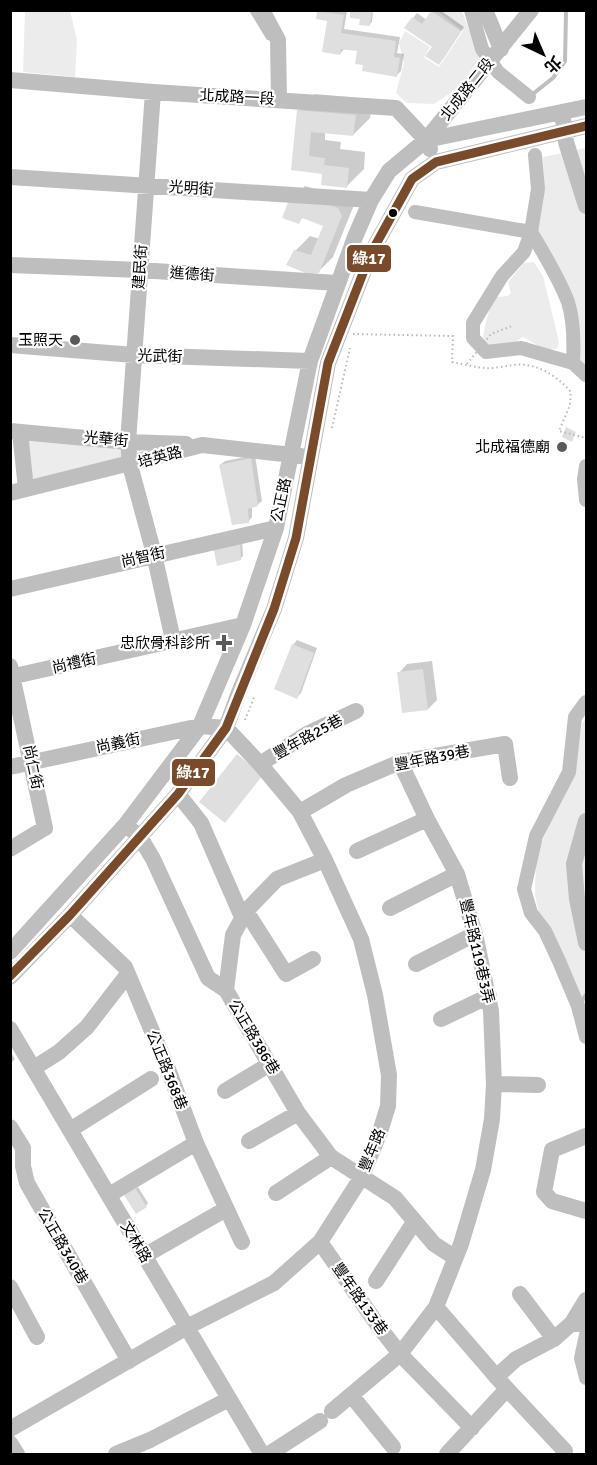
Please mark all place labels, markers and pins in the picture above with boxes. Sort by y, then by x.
unlabelled marker [387,207,399,219]
place label: 玉照天 [18,331,63,349]
marker: 玉照天 [68,333,82,347]
place label: 北成福德廟 [475,438,550,456]
marker: 北成福德廟 [555,440,569,454]
place label: 忠欣骨科診所 [120,634,210,652]
marker: 忠欣骨科診所 [215,634,233,652]

